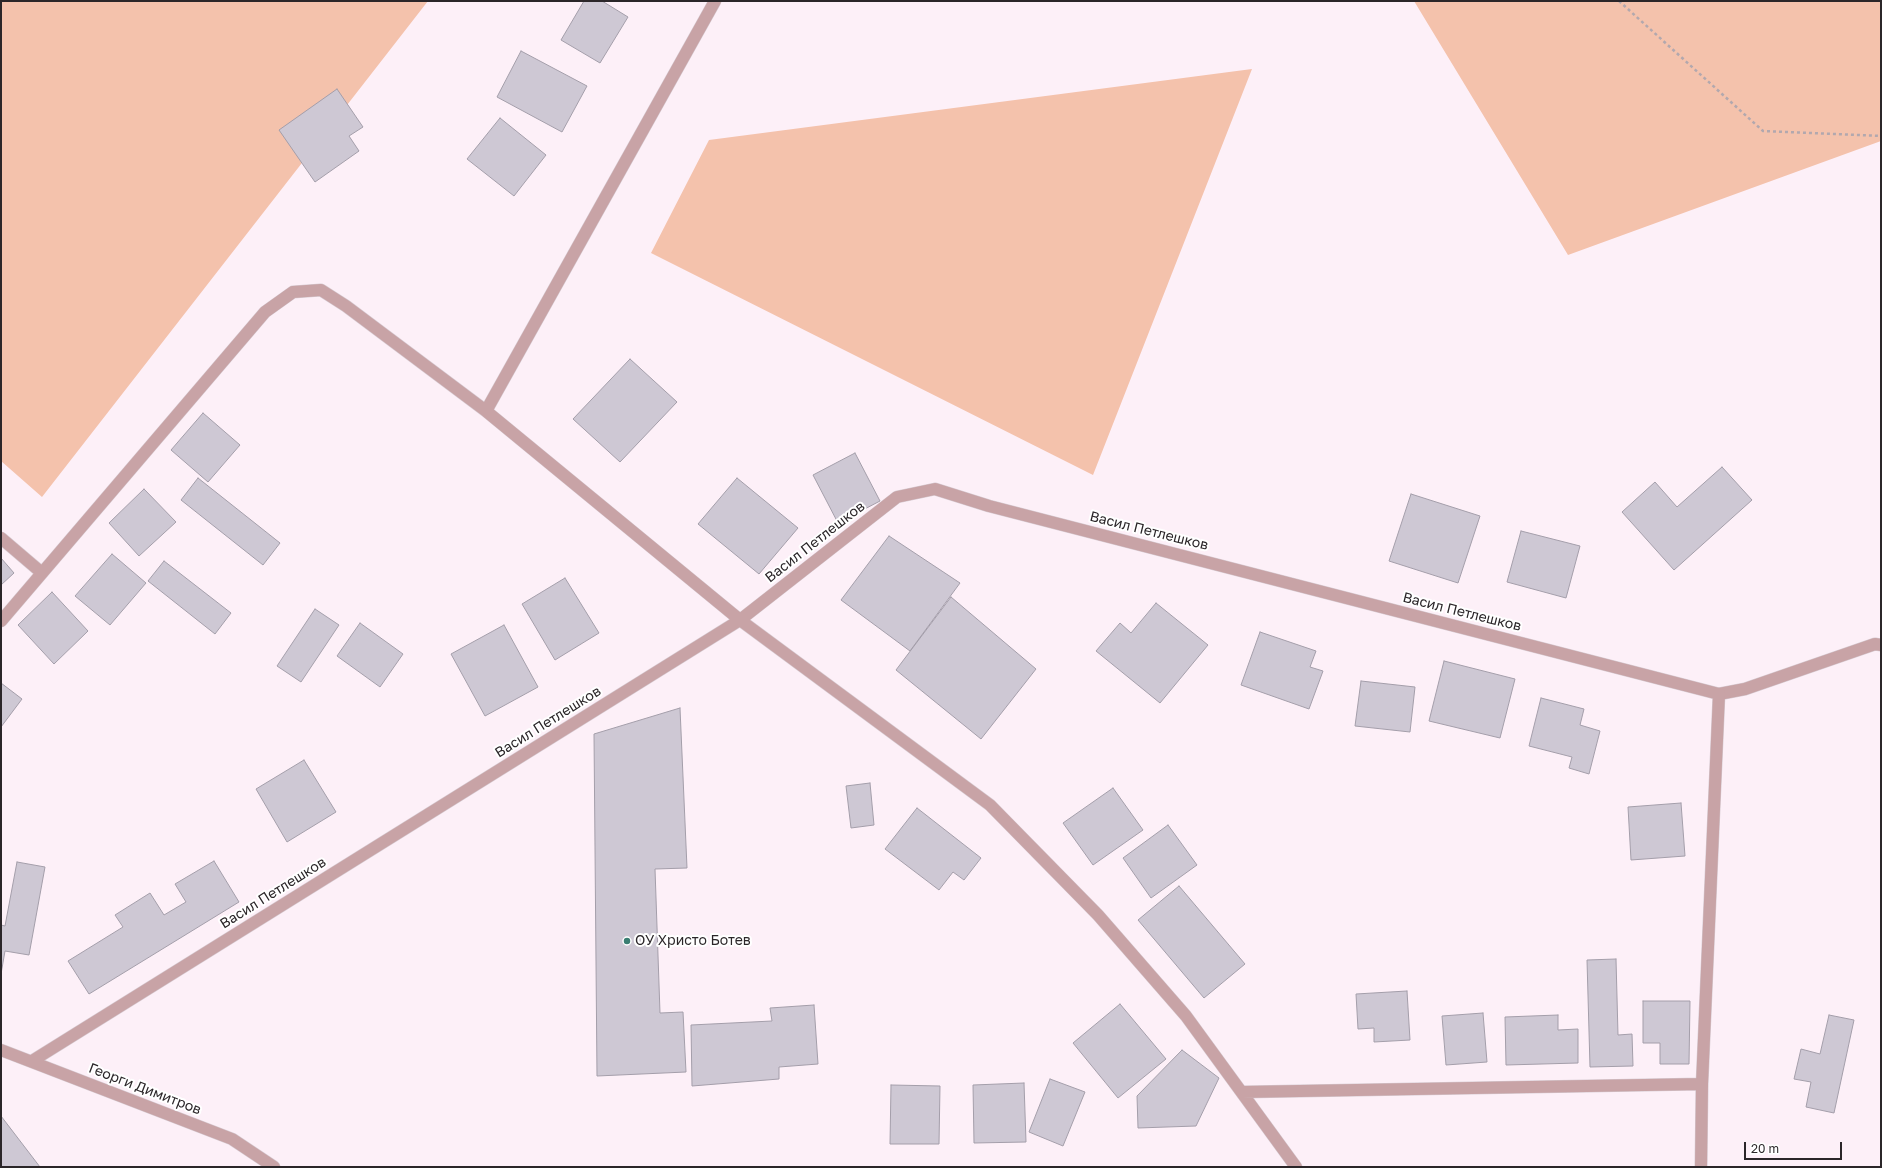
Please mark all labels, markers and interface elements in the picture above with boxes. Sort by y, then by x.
street label: Васил Петлешков [762,498,868,586]
street label: Васил Петлешков [1088,508,1210,554]
street label: Васил Петлешков [1401,589,1523,635]
street label: Васил Петлешков [492,683,604,761]
street label: Васил Петлешков [217,854,329,932]
place label: ОУ Христо Ботев [635,933,751,949]
marker: ОУ Христо Ботев [622,936,632,946]
street label: Георги Димитров [86,1060,204,1118]
scale bar [1746,1134,1844,1160]
text: 20 m [1751,1141,1779,1156]

